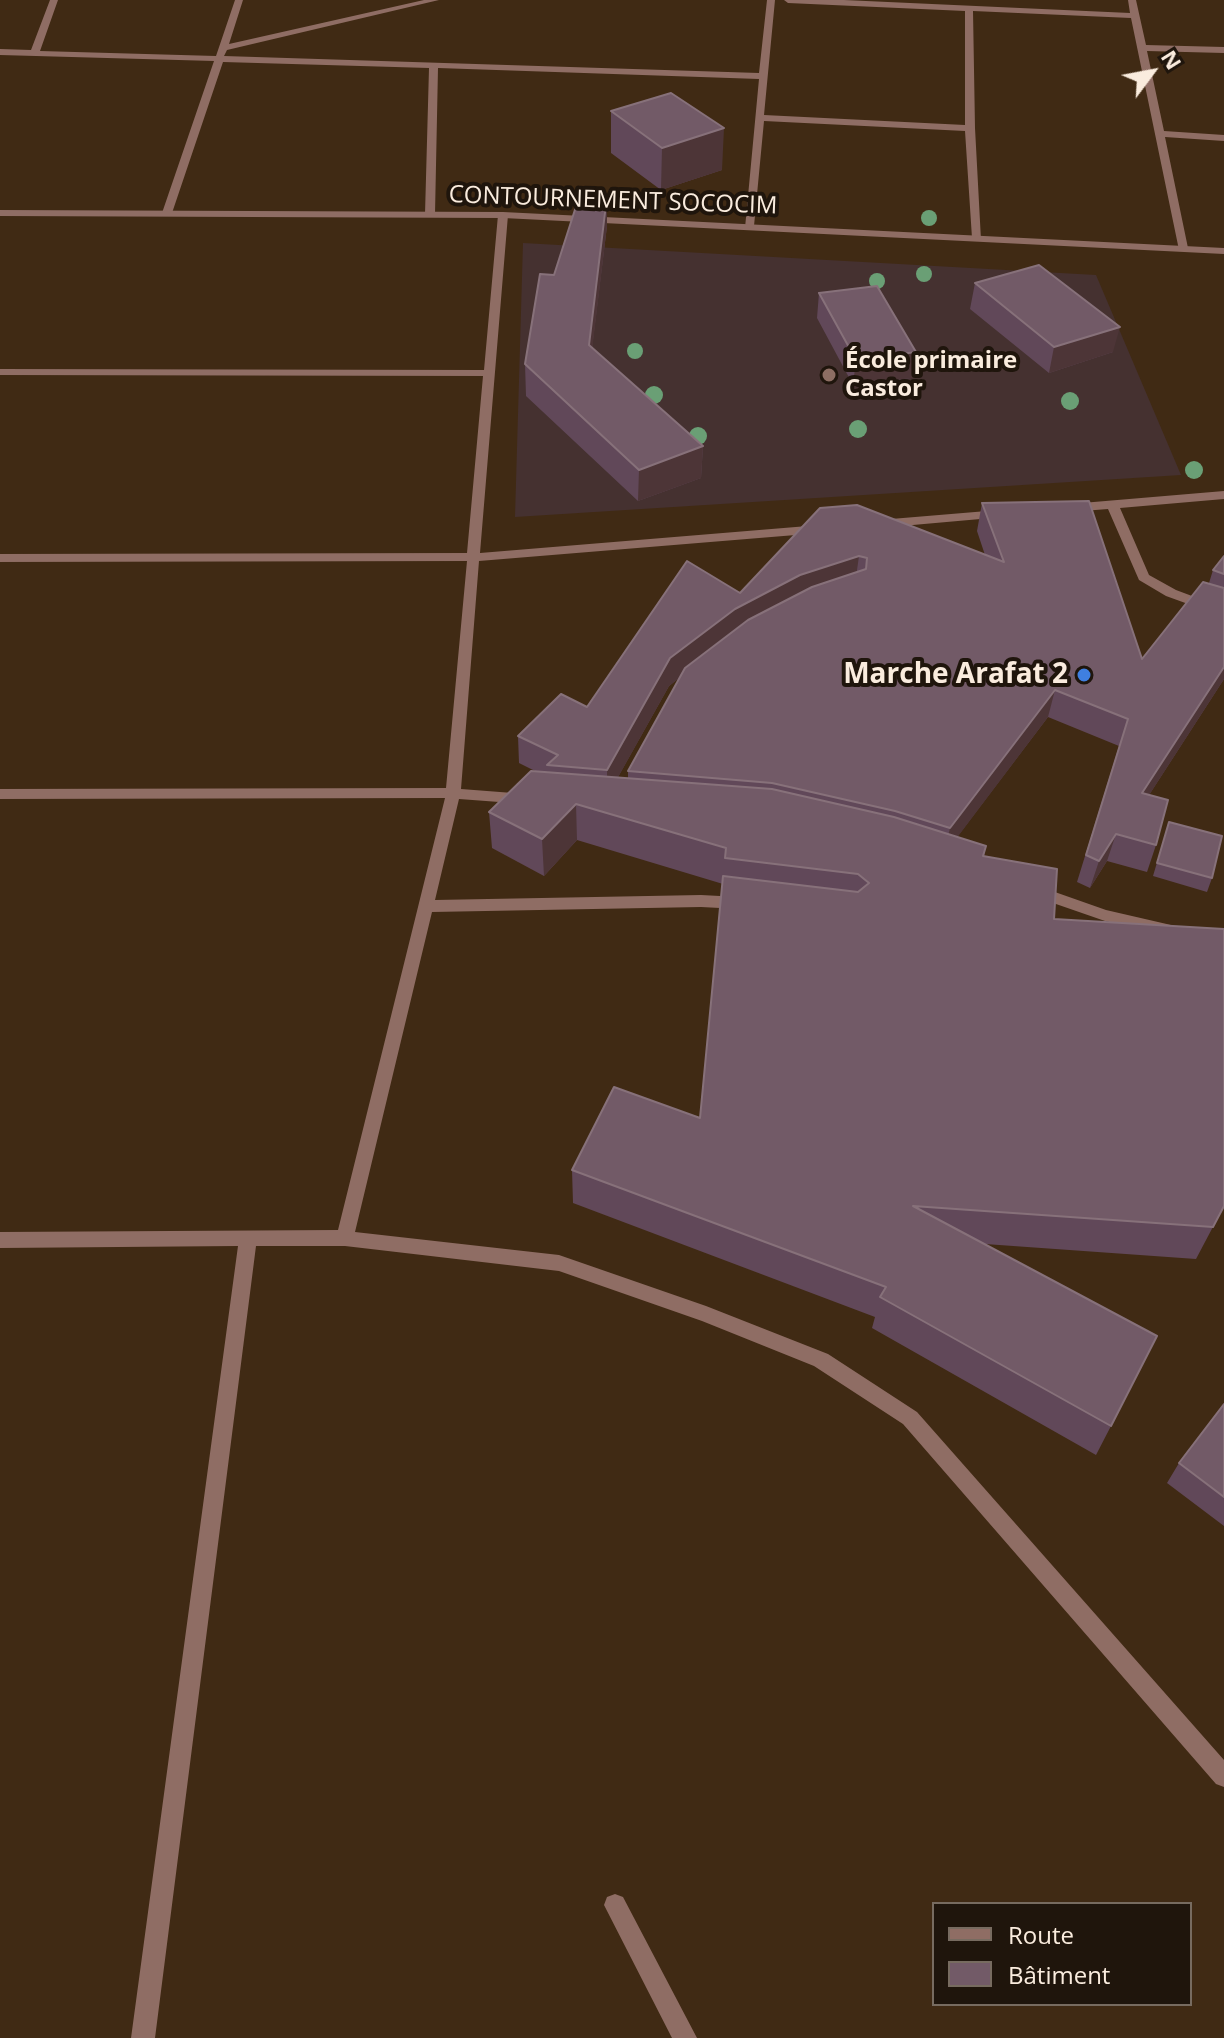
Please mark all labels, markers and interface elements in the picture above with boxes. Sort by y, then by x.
north arrow [1112,32,1192,112]
text: N [1155,44,1190,75]
street label: CONTOURNEMENT SOCOCIM [448,181,778,221]
place label: École primaire Castor [845,347,1017,403]
marker: École primaire Castor [820,366,838,384]
place label: Marche Arafat 2 [843,658,1068,692]
marker: Marche Arafat 2 [1075,666,1093,684]
legend [932,1902,1192,2006]
text: Route [1008,1918,1074,1951]
text: Bâtiment [1008,1958,1110,1991]

